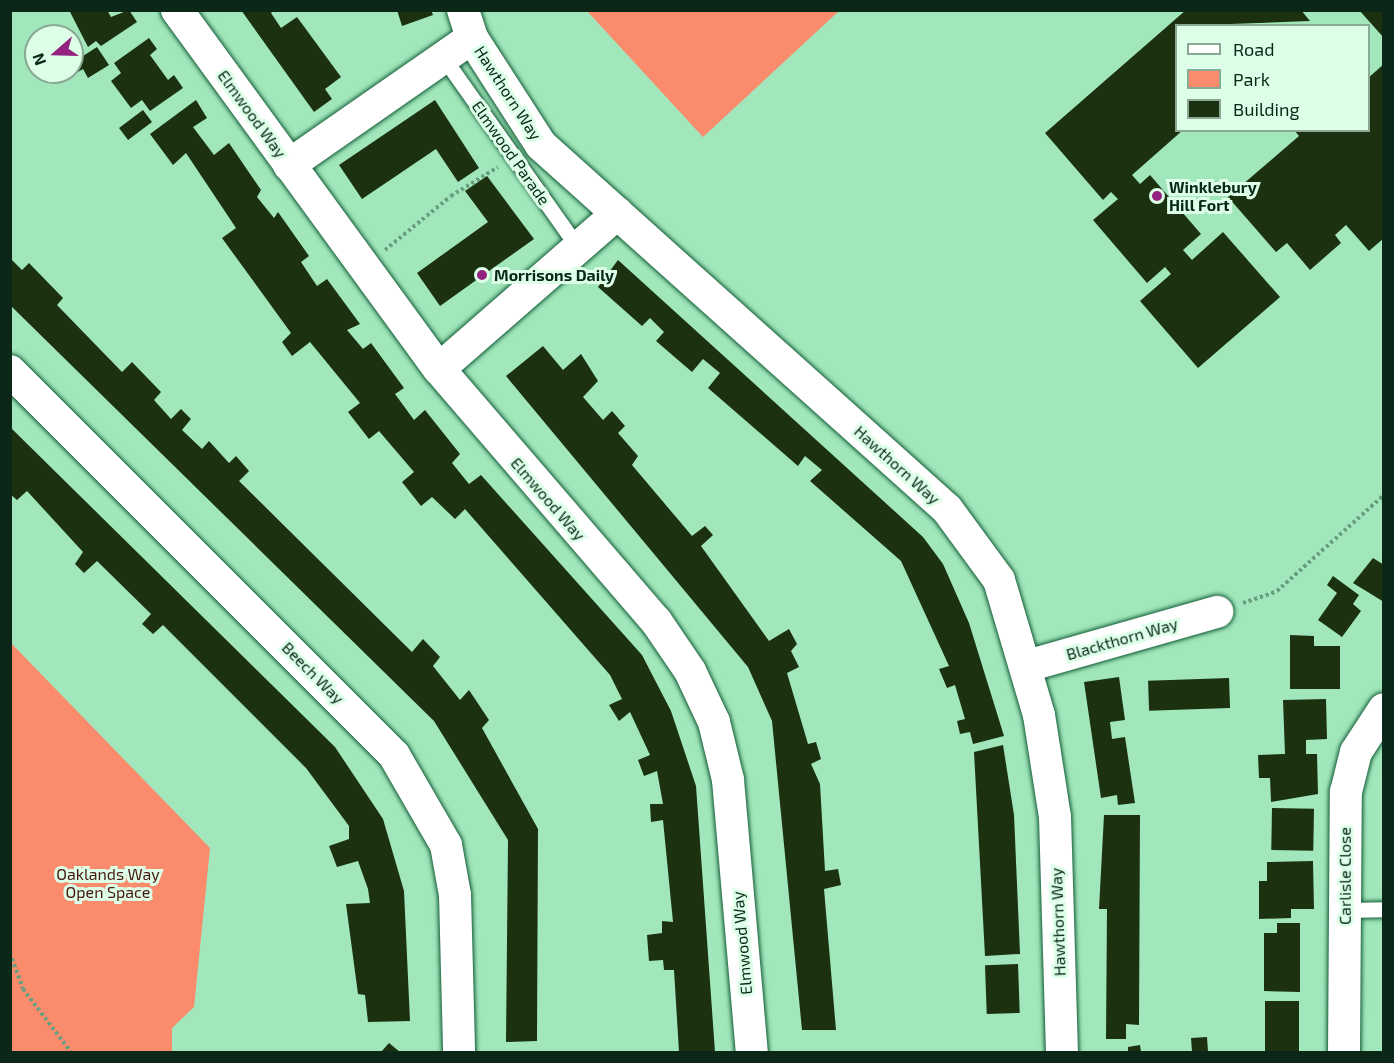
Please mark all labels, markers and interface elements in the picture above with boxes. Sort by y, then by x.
north arrow [24,24,84,84]
legend [1175,24,1370,132]
text: Road [1233,38,1274,60]
street label: Hawthorn Way [470,42,546,144]
text: N [28,51,49,68]
street label: Elmwood Way [214,66,290,162]
text: Park [1233,68,1270,90]
street label: Elmwood Parade [468,97,554,209]
text: Building [1233,98,1300,120]
place label: Winklebury Hill Fort [1169,177,1257,215]
marker: Winklebury Hill Fort [1150,189,1164,203]
place label: Morrisons Daily [494,265,614,285]
marker: Morrisons Daily [475,268,489,282]
street label: Hawthorn Way [850,422,944,508]
street label: Elmwood Way [507,453,589,545]
street label: Blackthorn Way [1064,614,1180,664]
street label: Beech Way [278,638,348,708]
street label: Carlisle Close [1335,827,1355,925]
park label: Oaklands Way Open Space [56,864,160,902]
street label: Hawthorn Way [1047,867,1069,977]
street label: Elmwood Way [728,890,756,996]

